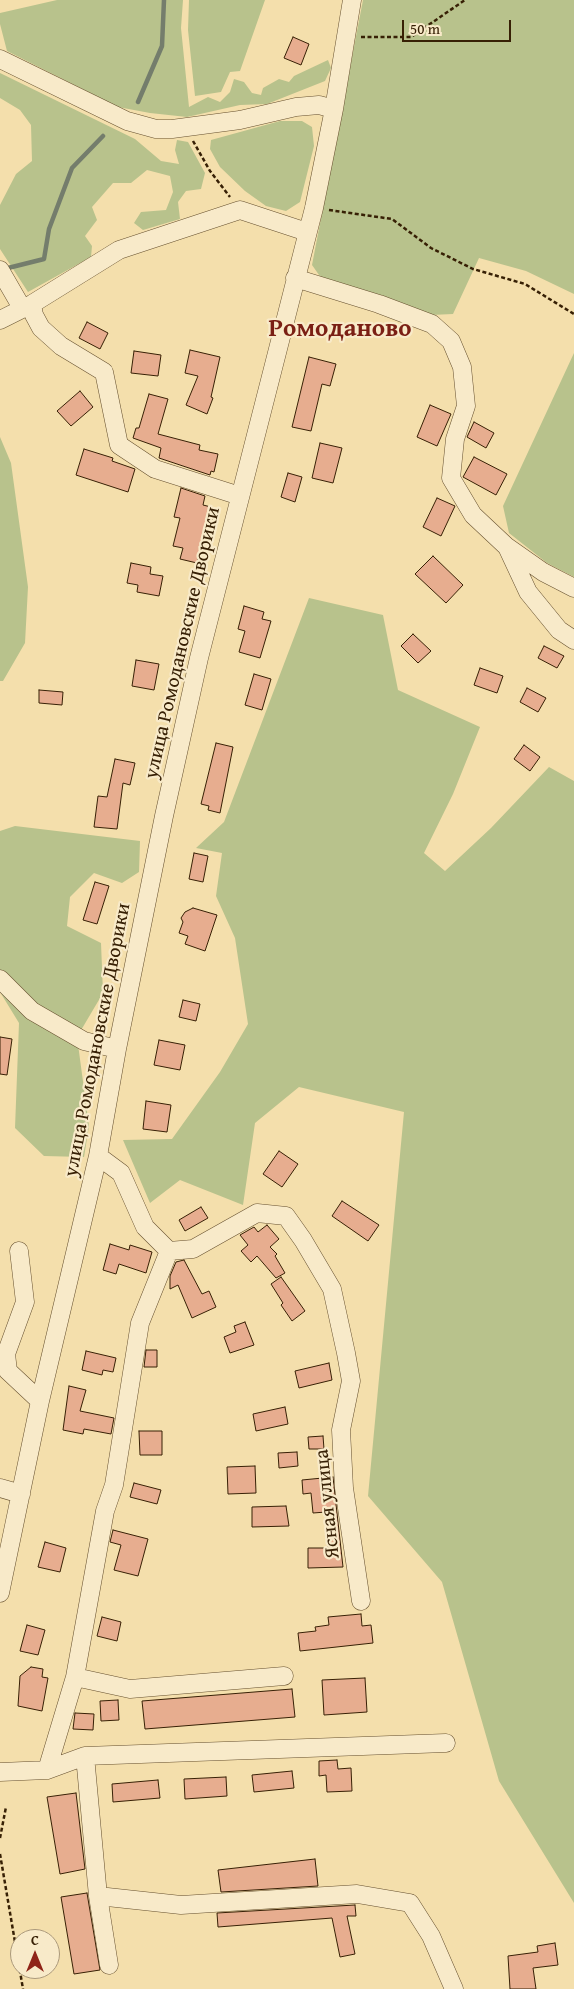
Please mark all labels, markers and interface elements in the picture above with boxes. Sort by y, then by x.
scale bar [404,10,513,42]
text: 50 m [410,18,440,39]
district label: Ромоданово [268,315,412,345]
street label: улица Ромодановские Дворики [140,505,226,781]
street label: улица Ромодановские Дворики [60,901,136,1179]
street label: Ясная улица [310,1448,346,1560]
north arrow [10,1929,60,1979]
text: С [31,1930,39,1950]

